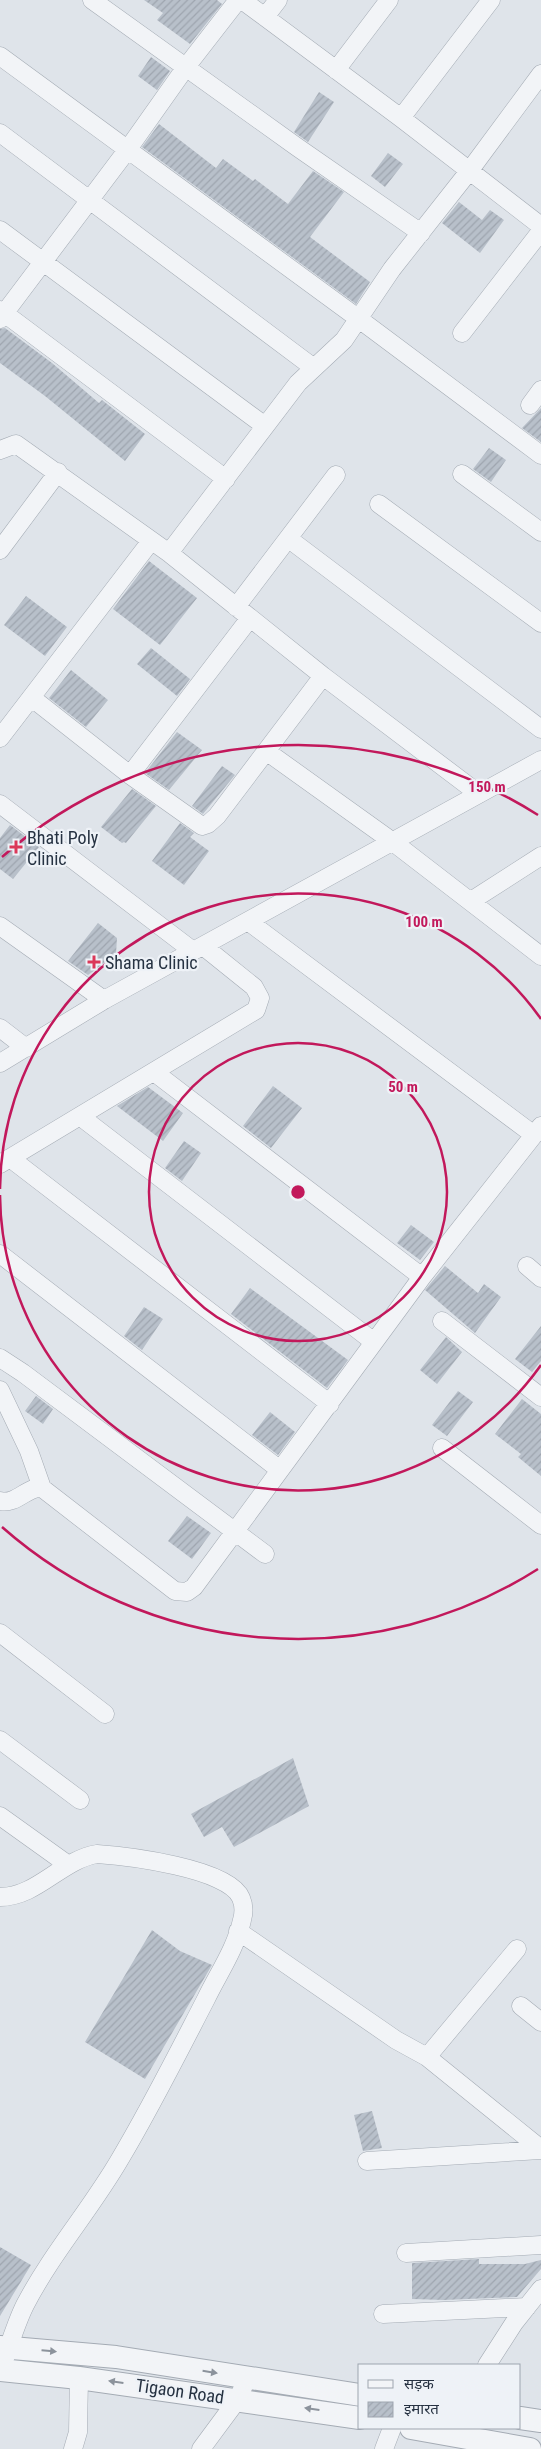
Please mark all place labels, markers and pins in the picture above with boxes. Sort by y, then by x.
place label: Bhati Poly Clinic [27,827,99,869]
marker: Bhati Poly Clinic [9,840,23,854]
place label: Shama Clinic [105,952,198,973]
marker: Shama Clinic [87,955,101,969]
centre of rings [289,1183,307,1201]

